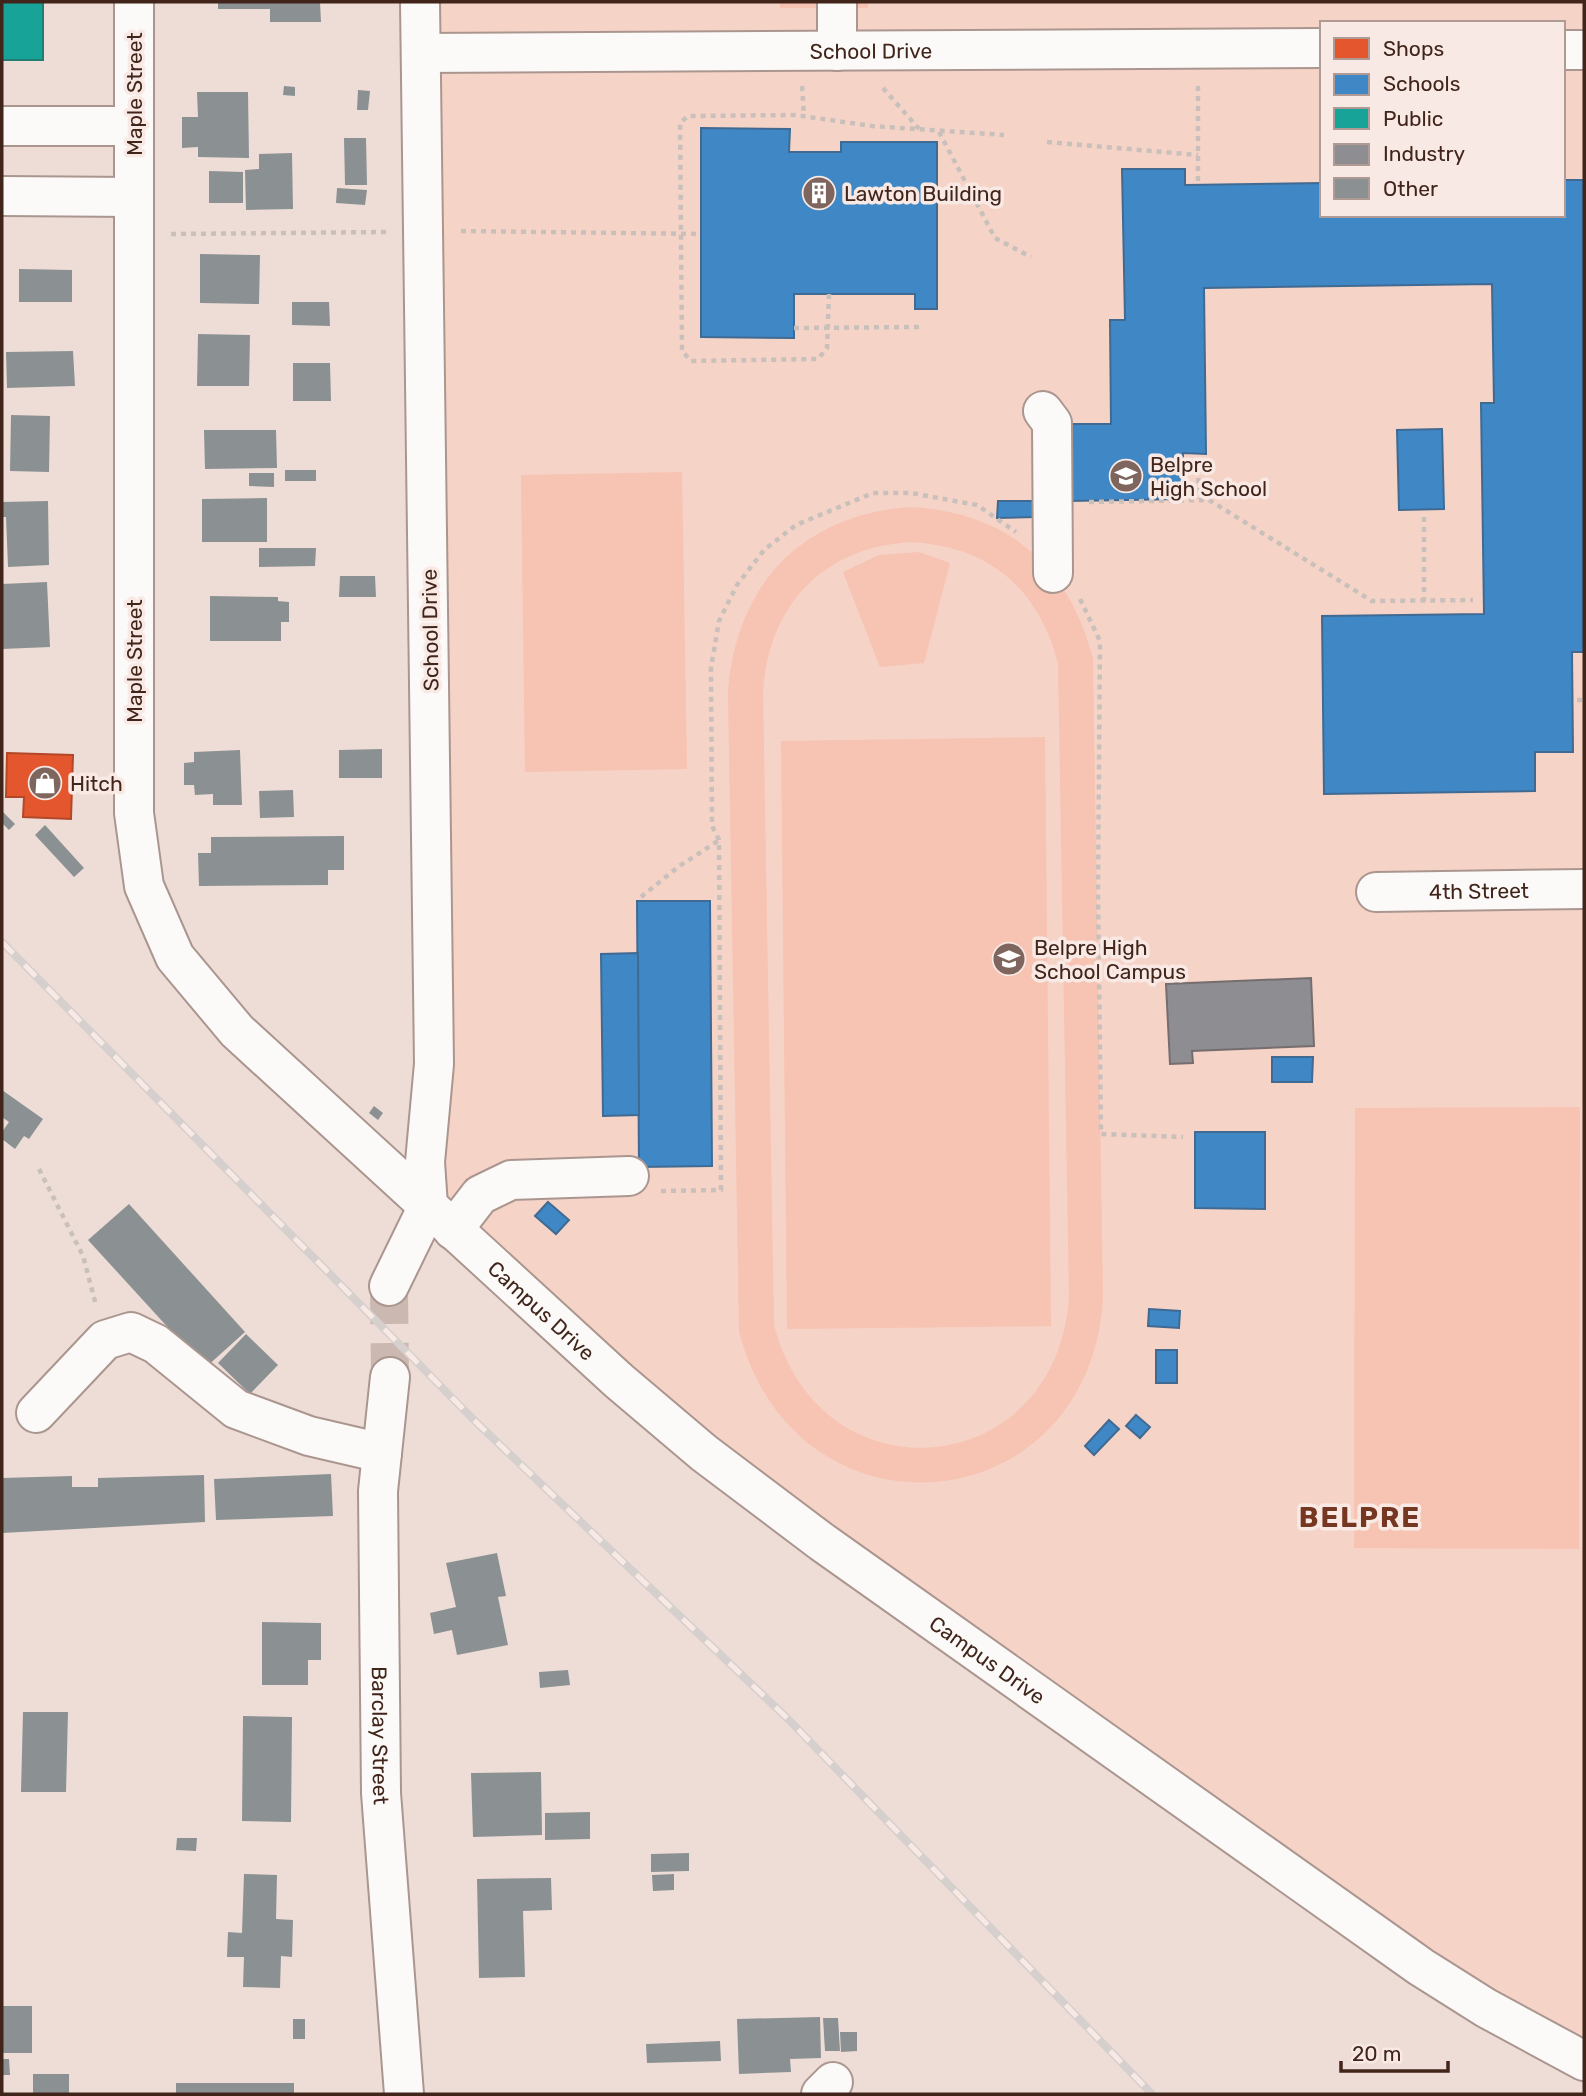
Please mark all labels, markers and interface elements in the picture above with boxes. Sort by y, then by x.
legend [1320,21,1565,217]
street label: Maple Street [122,32,147,156]
text: Shops [1383,36,1444,61]
street label: School Drive [810,38,932,63]
text: Schools [1383,71,1460,96]
text: Public [1383,106,1443,131]
text: Industry [1383,141,1465,166]
building icon: Lawton Building [800,174,838,212]
text: Other [1383,176,1438,201]
place label: Lawton Building [844,181,1002,206]
place label: Belpre High School [1150,452,1267,501]
school or university icon: Belpre High School [1107,457,1145,495]
street label: School Drive [416,569,444,691]
street label: Maple Street [122,599,147,723]
shop icon: Hitch [26,764,64,802]
place label: Hitch [70,771,123,796]
street label: 4th Street [1429,877,1529,904]
place label: Belpre High School Campus [1034,935,1186,984]
school or university icon: Belpre High School Campus [990,940,1028,978]
street label: Campus Drive [483,1255,600,1365]
district label: BELPRE [1299,1501,1421,1534]
street label: Campus Drive [925,1610,1050,1709]
street label: Barclay Street [367,1666,394,1805]
scale bar [1341,2030,1448,2074]
text: 20 m [1352,2041,1401,2066]

